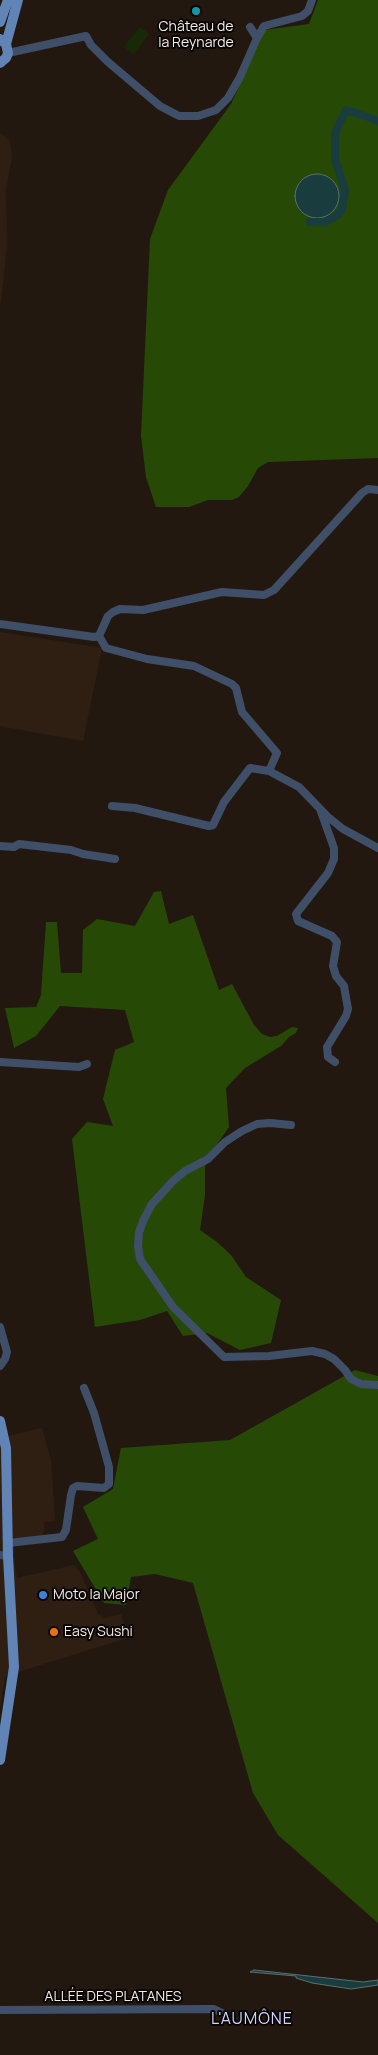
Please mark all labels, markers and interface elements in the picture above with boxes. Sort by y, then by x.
marker: Château de la Reynarde [190,5,202,17]
place label: Château de la Reynarde [158,19,234,52]
place label: Moto la Major [53,1587,140,1603]
marker: Moto la Major [37,1589,49,1601]
place label: Easy Sushi [64,1624,133,1640]
marker: Easy Sushi [48,1626,60,1638]
street label: ALLÉE DES PLATANES [45,1989,181,2005]
district label: L'AUMÔNE [210,2010,294,2030]

